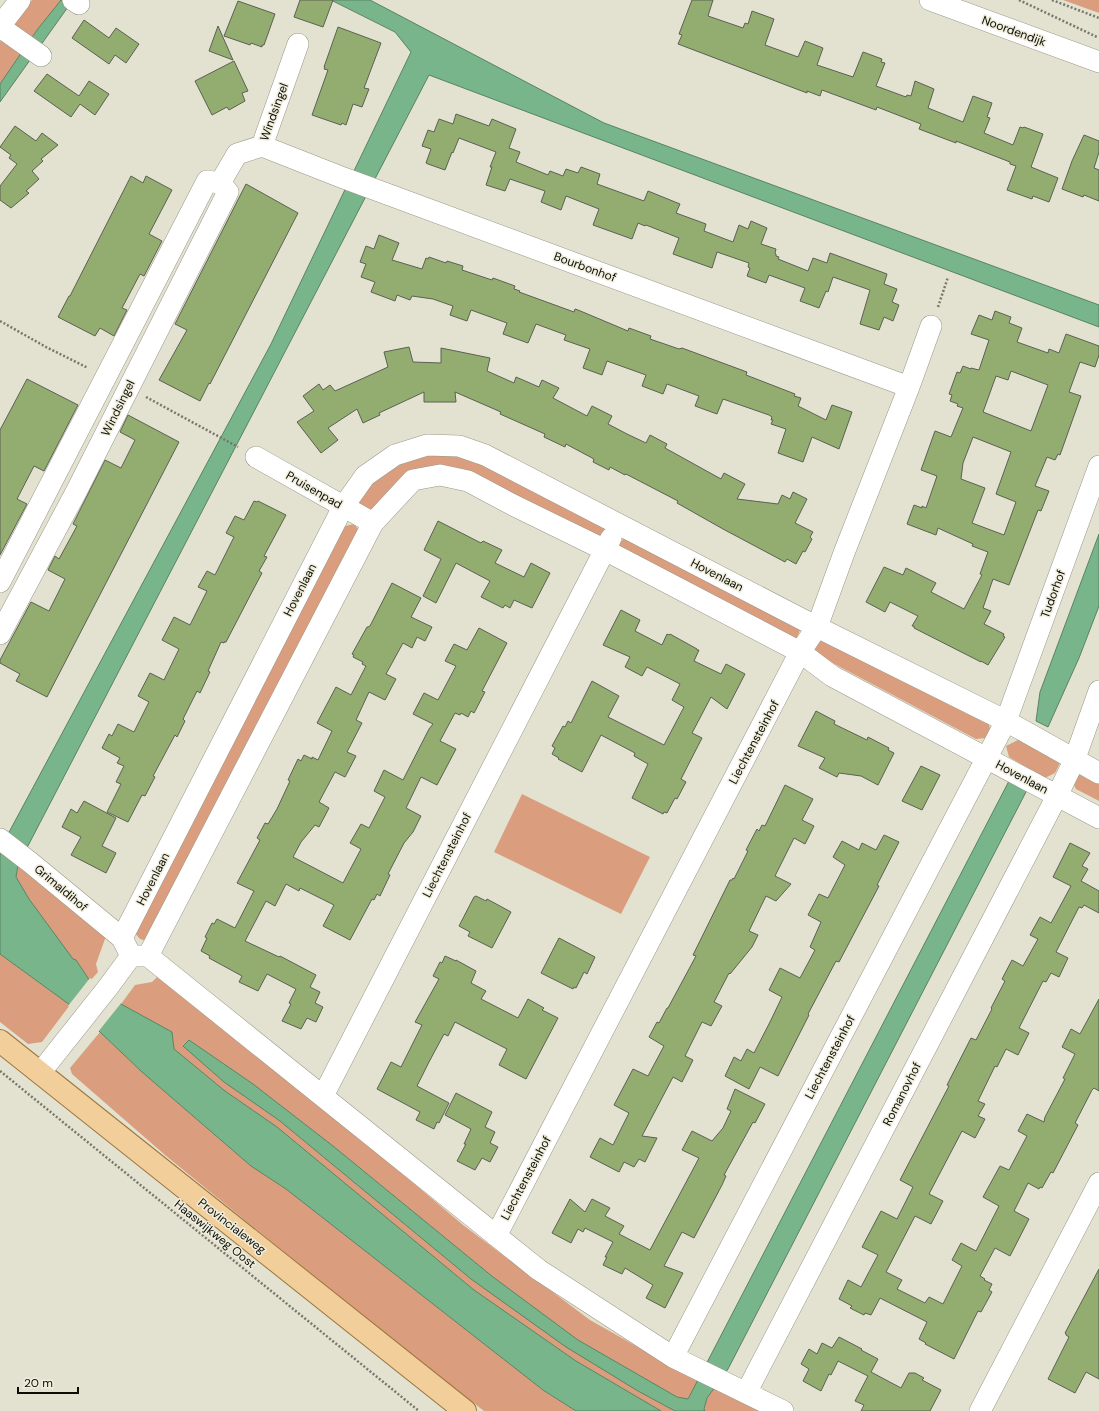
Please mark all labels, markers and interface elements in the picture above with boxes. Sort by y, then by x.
street label: Noordendijk [980,12,1048,50]
street label: Windsingel [256,81,292,143]
street label: Bourbonhof [552,248,618,286]
street label: Windsingel [98,377,138,439]
street label: Pruisenpad [283,467,345,513]
street label: Hovenlaan [688,555,746,595]
street label: Hovenlaan [280,561,320,619]
street label: Tudorhof [1037,568,1069,620]
street label: Liechtensteinhof [725,697,783,787]
street label: Hovenlaan [993,756,1051,798]
street label: Liechtensteinhof [419,810,475,900]
street label: Hovenlaan [133,850,173,908]
street label: Grimaldihof [31,861,91,915]
street label: Liechtensteinhof [801,1012,859,1102]
street label: Romanovhof [879,1060,925,1128]
street label: Liechtensteinhof [497,1133,555,1223]
street label: Provincialeweg [195,1194,269,1258]
street label: Haaswijkweg Oost [171,1196,259,1272]
scale bar [18,1369,78,1395]
text: 20 m [24,1375,53,1391]

